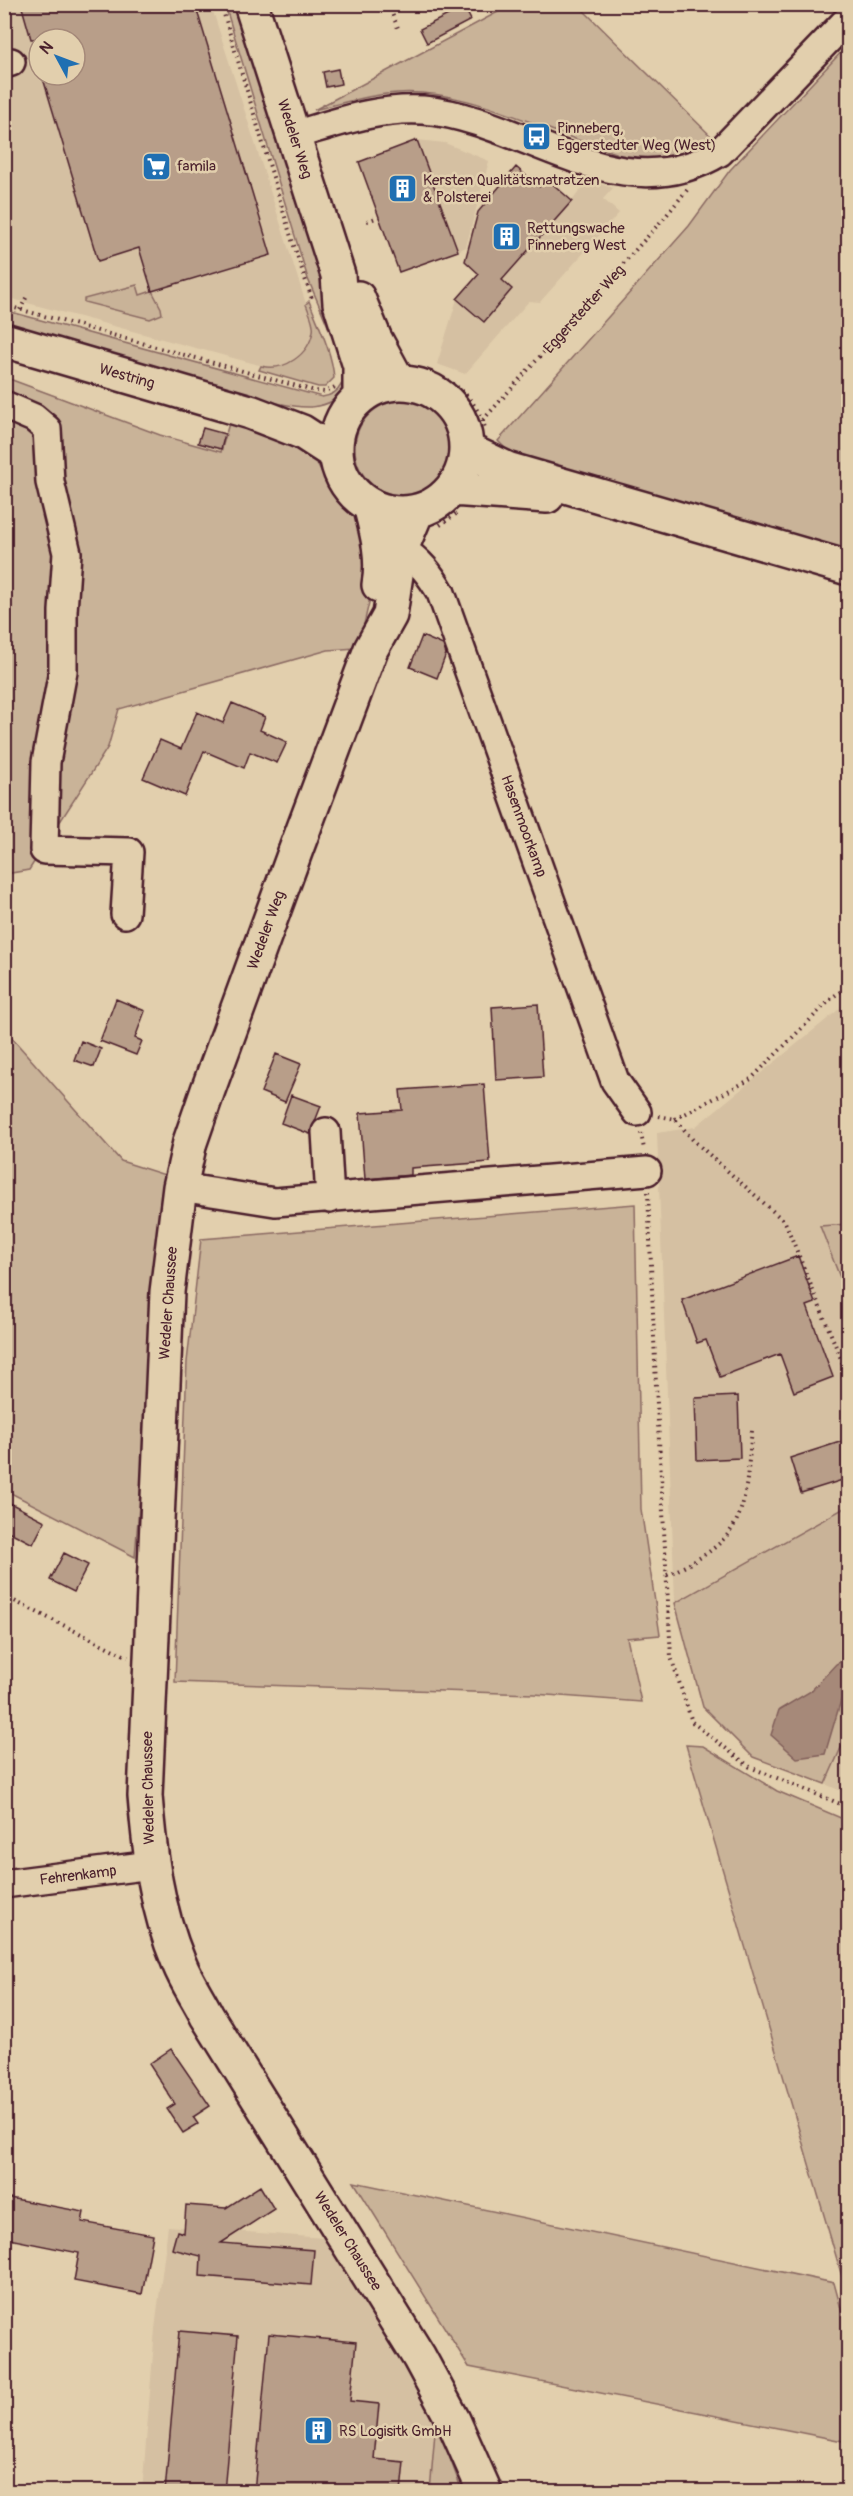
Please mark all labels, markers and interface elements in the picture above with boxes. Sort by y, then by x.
north arrow [27,27,87,87]
text: N [35,37,58,58]
street label: Wedeler Weg [273,97,316,181]
place label: Pinneberg, Eggerstedter Weg (West) [557,119,716,155]
bus stop icon: Pinneberg, Eggerstedter Weg (West) [520,121,552,153]
supermarket icon: famila [140,150,172,182]
place label: famila [177,157,216,176]
place label: Kersten Qualitätsmatratzen & Polsterei [423,171,599,207]
building icon: Kersten Qualitätsmatratzen & Polsterei [386,173,418,205]
place label: Rettungswache Pinneberg West [527,219,627,255]
building icon: Rettungswache Pinneberg West [490,221,522,253]
street label: Eggerstedter Weg [540,261,629,358]
street label: Westring [97,360,157,393]
street label: Hasenmoorkamp [496,773,551,880]
street label: Wedeler Weg [243,888,289,972]
street label: Wedeler Chaussee [155,1245,182,1360]
street label: Wedeler Chaussee [138,1731,159,1845]
street label: Fehrenkamp [39,1861,118,1890]
street label: Wedeler Chaussee [309,2188,386,2295]
building icon: RS Logisitk GmbH [302,2415,334,2447]
place label: RS Logisitk GmbH [339,2422,451,2441]

